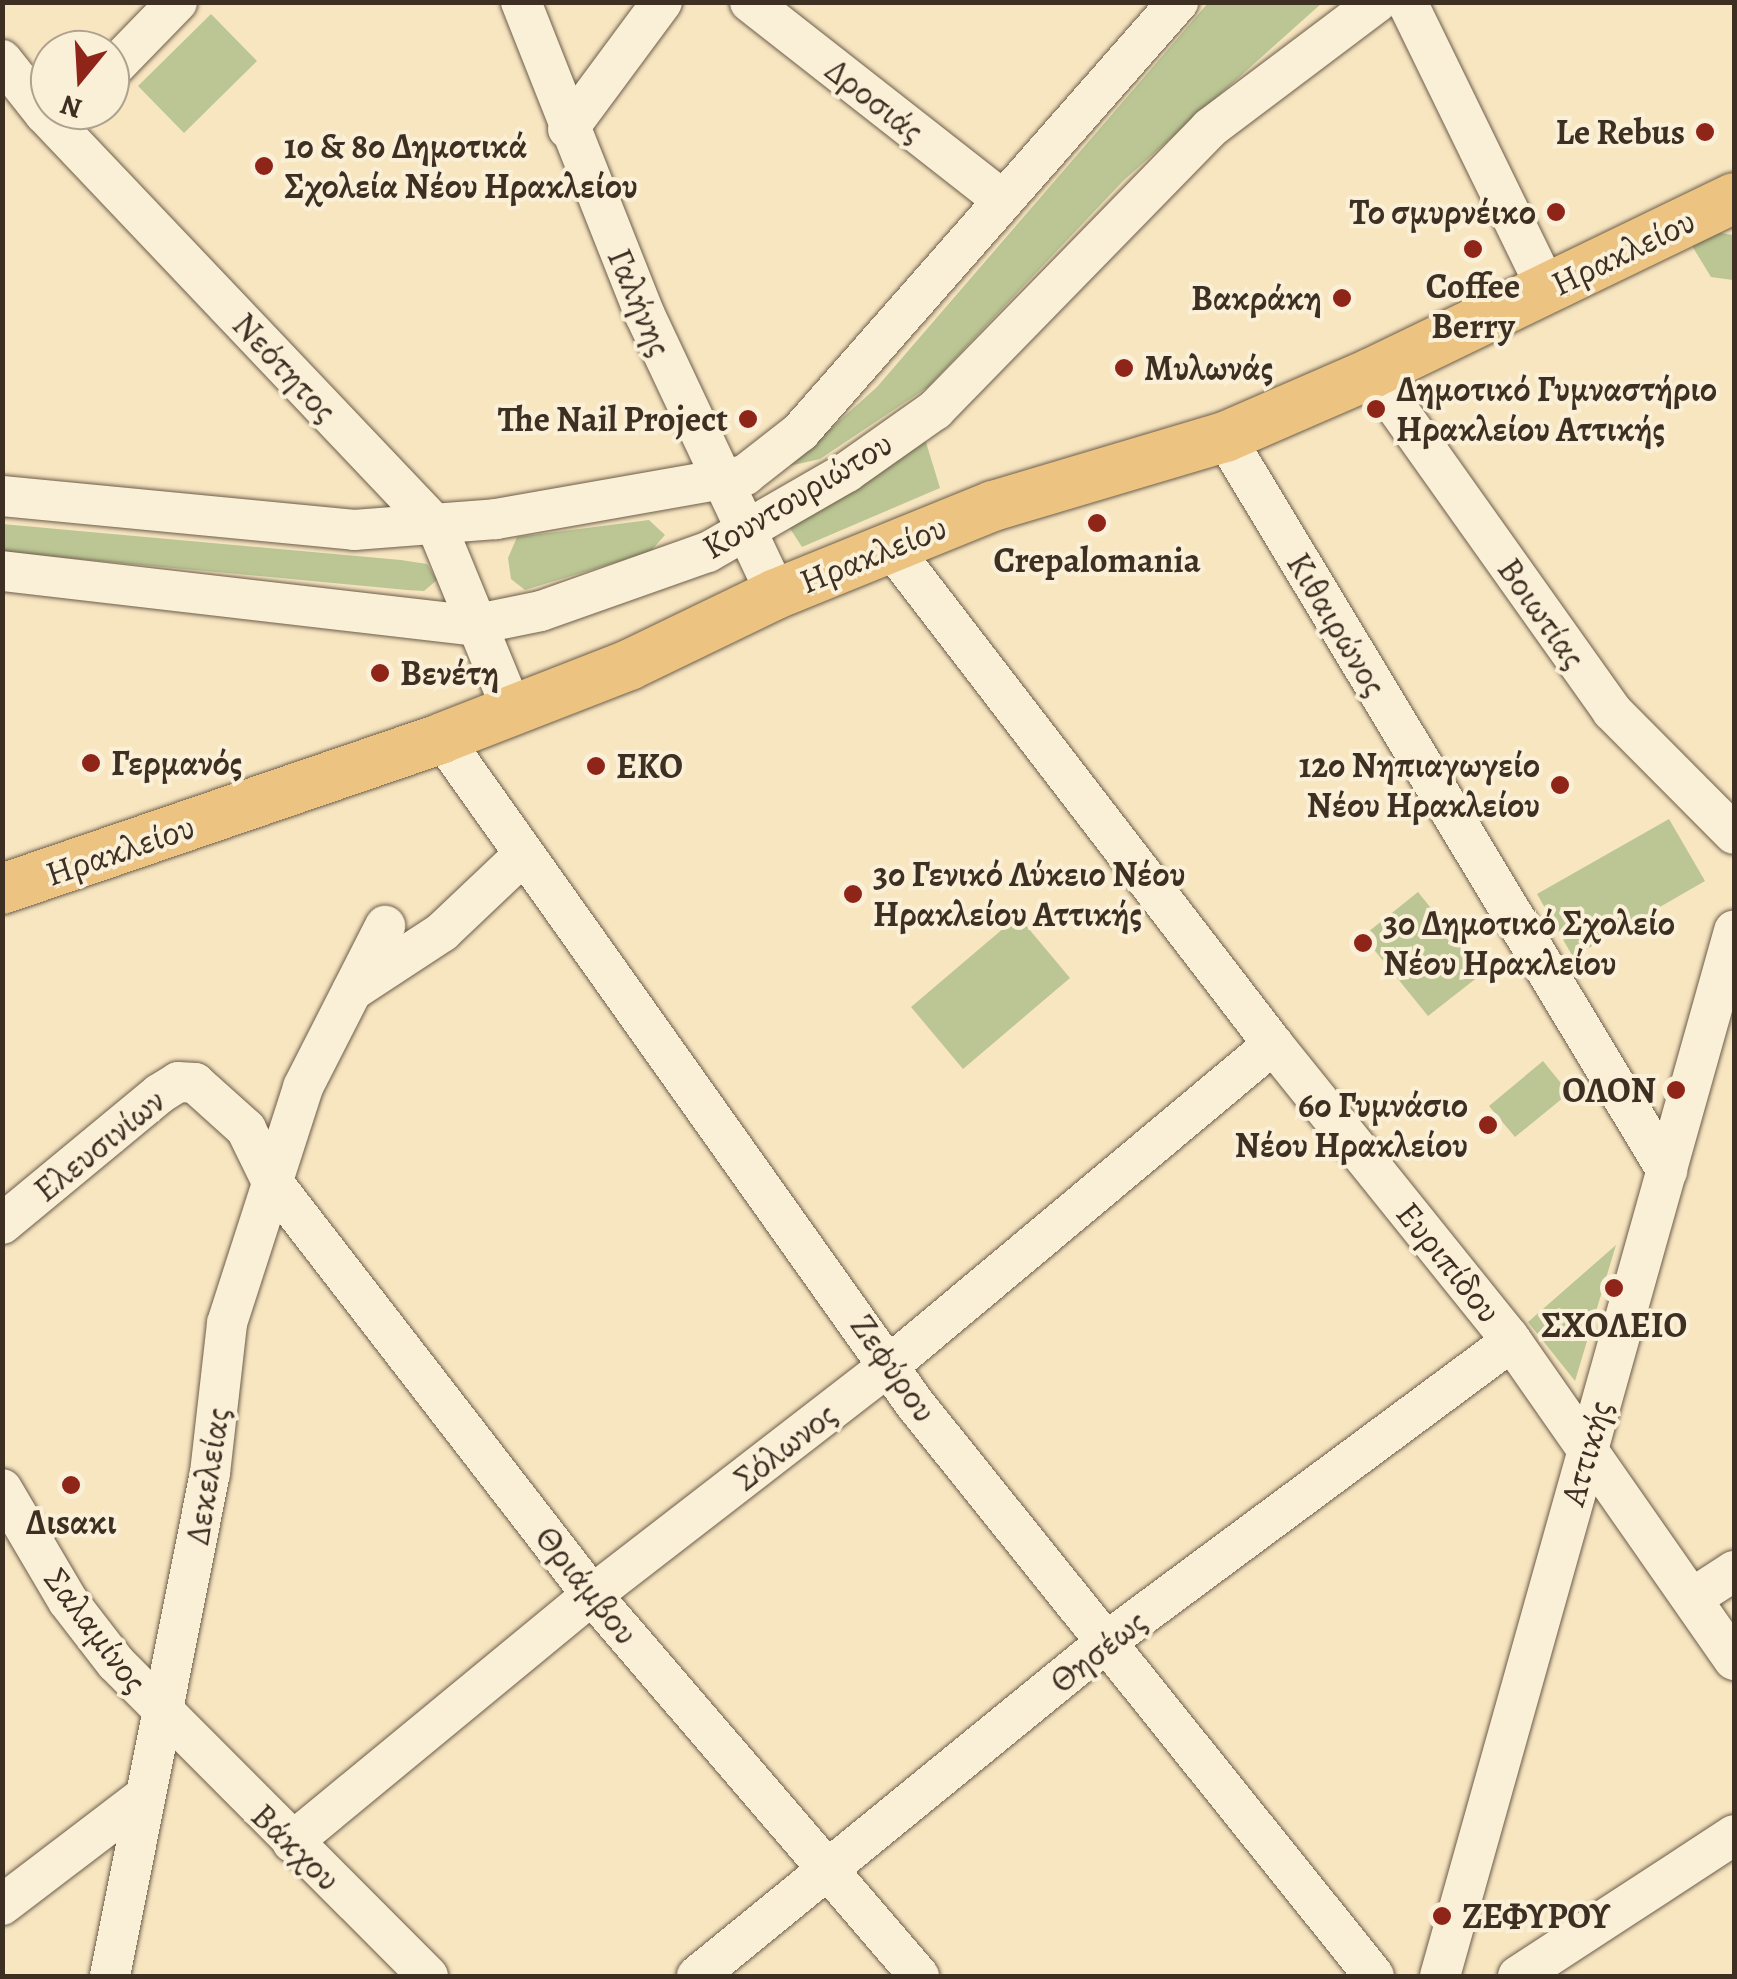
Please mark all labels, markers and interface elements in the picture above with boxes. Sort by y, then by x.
north arrow [30,30,130,130]
street label: Δροσιάς [817,49,933,151]
text: N [56,85,87,128]
place label: Le Rebus [1555,111,1685,153]
marker: Le Rebus [1694,121,1716,143]
place label: 1ο & 8ο Δημοτικά Σχολεία Νέου Ηρακλείου [284,125,638,207]
marker: 1ο & 8ο Δημοτικά Σχολεία Νέου Ηρακλείου [253,155,275,177]
place label: Το σμυρνέικο [1350,191,1536,233]
street label: Ηρακλείου [1544,199,1702,305]
marker: Το σμυρνέικο [1545,201,1567,223]
marker: Coffee Berry [1462,238,1484,260]
street label: Γαλήνης [599,242,681,362]
place label: Coffee Berry [1426,265,1520,347]
place label: Βακράκη [1191,277,1322,319]
marker: Βακράκη [1331,287,1353,309]
street label: Νεότητος [224,304,346,430]
place label: Μυλωνάς [1144,347,1273,389]
marker: Μυλωνάς [1113,357,1135,379]
place label: Δημοτικό Γυμναστήριο Ηρακλείου Αττικής [1396,368,1717,450]
place label: The Nail Project [498,398,728,440]
marker: Δημοτικό Γυμναστήριο Ηρακλείου Αττικής [1365,398,1387,420]
marker: The Nail Project [737,408,759,430]
street label: Κουντουριώτου [694,422,900,568]
street label: Ηρακλείου [794,506,952,602]
marker: Crepalomania [1086,512,1108,534]
place label: Crepalomania [993,539,1201,581]
street label: Κιθαιρώνος [1278,545,1396,703]
street label: Βοιωτίας [1489,549,1595,677]
place label: Βενέτη [400,652,499,694]
marker: Βενέτη [369,662,391,684]
place label: Γερμανός [111,742,243,784]
place label: 12ο Νηπιαγωγείο Νέου Ηρακλείου [1299,744,1540,826]
place label: ΕΚΟ [616,745,683,787]
marker: Γερμανός [80,752,102,774]
marker: ΕΚΟ [585,755,607,777]
marker: 12ο Νηπιαγωγείο Νέου Ηρακλείου [1549,774,1571,796]
street label: Ηρακλείου [40,805,200,895]
place label: 3ο Γενικό Λύκειο Νέου Ηρακλείου Αττικής [873,853,1185,935]
marker: 3ο Γενικό Λύκειο Νέου Ηρακλείου Αττικής [842,883,864,905]
place label: 3ο Δημοτικό Σχολείο Νέου Ηρακλείου [1383,902,1675,984]
marker: 3ο Δημοτικό Σχολείο Νέου Ηρακλείου [1352,932,1374,954]
place label: ΟΛΟΝ [1562,1069,1656,1111]
street label: Ελευσινίων [25,1079,173,1211]
marker: ΟΛΟΝ [1665,1079,1687,1101]
place label: 6ο Γυμνάσιο Νέου Ηρακλείου [1235,1084,1468,1166]
marker: 6ο Γυμνάσιο Νέου Ηρακλείου [1477,1114,1499,1136]
street label: Ευριπίδου [1388,1193,1510,1331]
marker: ΣΧΟΛΕΙΟ [1603,1277,1625,1299]
place label: ΣΧΟΛΕΙΟ [1541,1304,1687,1346]
street label: Ζεφύρου [842,1306,946,1430]
street label: Σόλωνος [725,1393,845,1499]
street label: Αττικής [1551,1396,1621,1510]
street label: Δεκελείας [175,1404,239,1548]
marker: Διsακι [60,1474,82,1496]
place label: Διsακι [26,1501,116,1543]
street label: Θριάμβου [527,1517,647,1653]
street label: Σαλαμίνος [35,1559,157,1701]
street label: Θησέως [1041,1600,1155,1702]
street label: Βάκχου [243,1794,349,1900]
place label: ΖΕΦΥΡΟΥ [1462,1895,1610,1937]
marker: ΖΕΦΥΡΟΥ [1431,1905,1453,1927]

